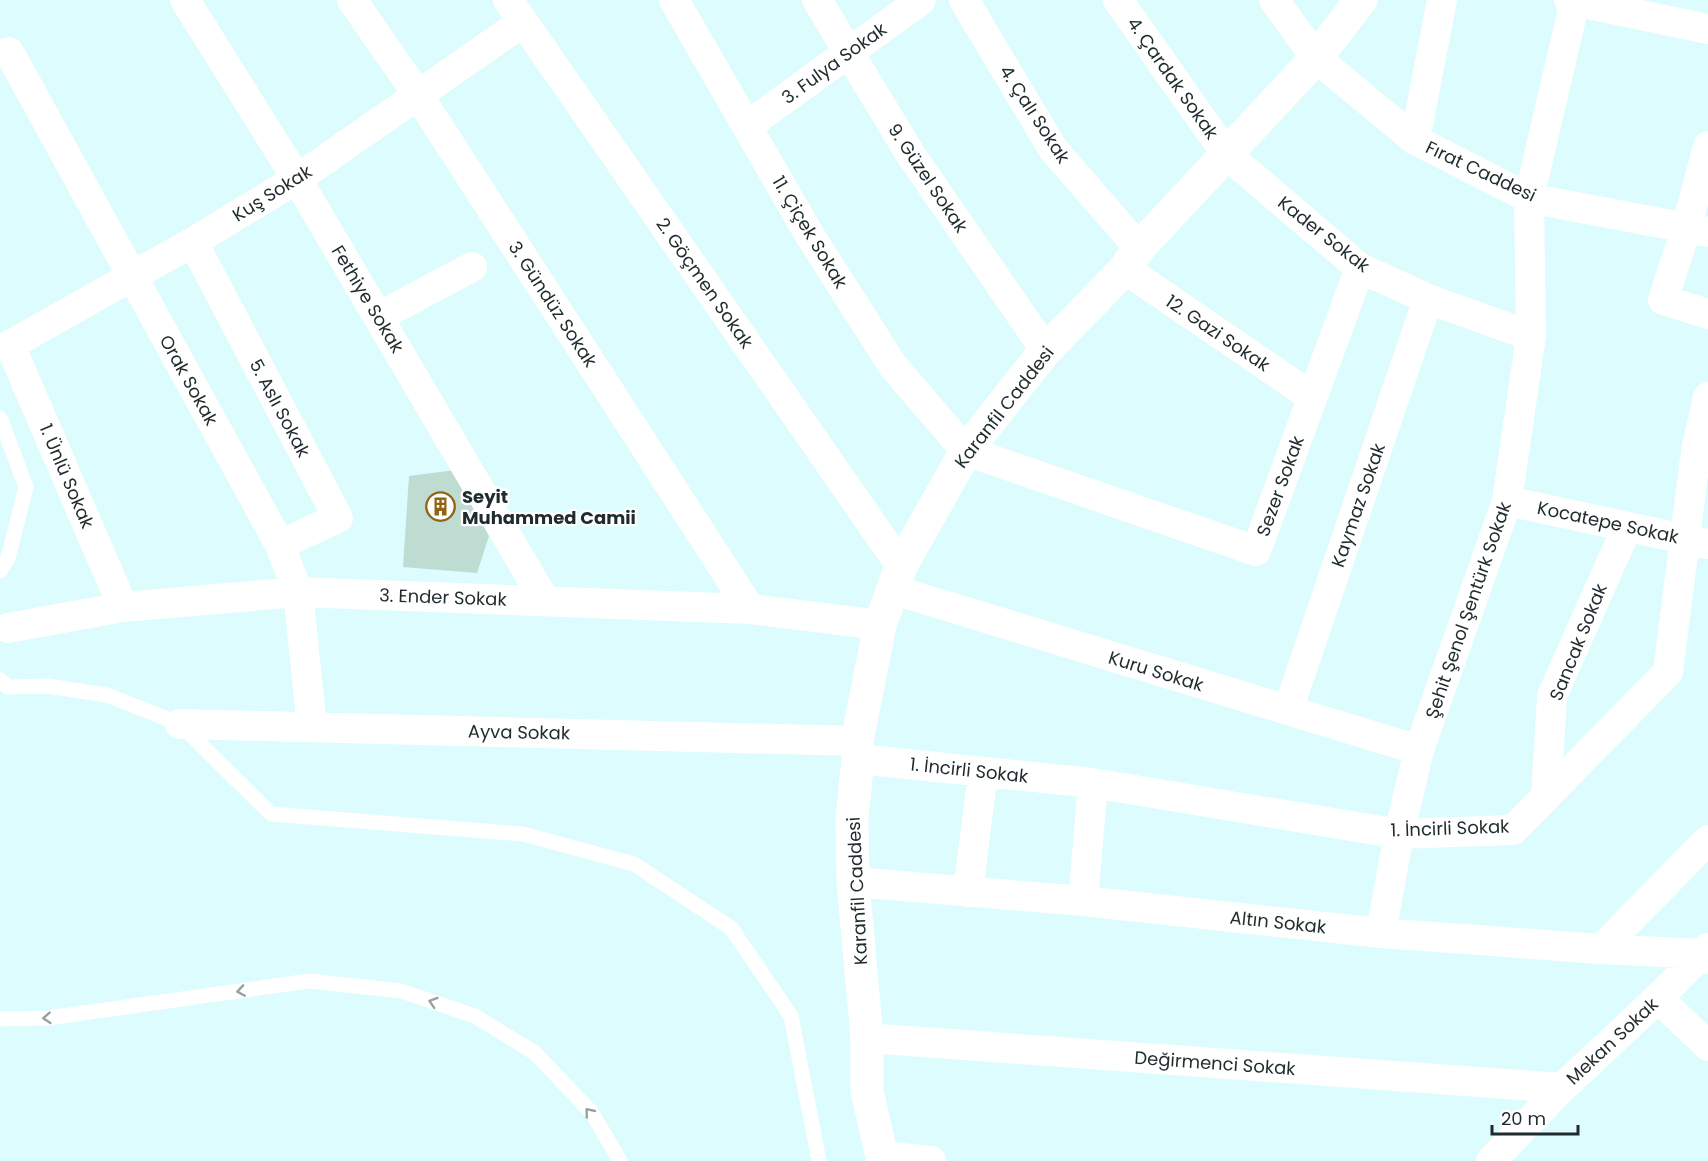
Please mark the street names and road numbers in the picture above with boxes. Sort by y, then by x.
street label: 4. Çardak Sokak [1121,12,1225,145]
street label: 3. Fulya Sokak [776,16,892,110]
street label: 4. Çalı Sokak [994,60,1076,169]
street label: 9. Güzel Sokak [882,118,974,238]
street label: Fırat Caddesi [1422,134,1540,208]
street label: Kuş Sokak [228,158,317,227]
street label: 11. Çiçek Sokak [766,171,854,294]
street label: Kader Sokak [1273,190,1376,278]
street label: 2. Göçmen Sokak [651,213,760,354]
street label: 3. Gündüz Sokak [503,236,604,373]
street label: Fethiye Sokak [326,240,410,358]
street label: 12. Gazi Sokak [1161,289,1276,378]
street label: Orak Sokak [154,330,225,430]
street label: Karanfil Caddesi [948,341,1060,473]
street label: 5. Aslı Sokak [244,355,317,462]
street label: 1. Ünlü Sokak [34,420,101,533]
street label: Sezer Sokak [1250,432,1310,540]
street label: Kaymaz Sokak [1325,439,1391,570]
street label: Kocatepe Sokak [1535,495,1682,549]
street label: Şehit Şenol Şentürk Sokak [1419,497,1517,722]
street label: Sancak Sokak [1543,579,1613,704]
street label: 3. Ender Sokak [379,582,508,612]
street label: Kuru Sokak [1105,645,1207,698]
street label: Ayva Sokak [468,719,571,745]
street label: 1. İncirli Sokak [909,751,1030,789]
street label: 1. İncirli Sokak [1390,813,1511,843]
street label: Karanfil Caddesi [841,816,873,966]
street label: Altın Sokak [1229,905,1328,940]
street label: Mekan Sokak [1561,991,1664,1090]
street label: Değirmenci Sokak [1134,1045,1297,1081]

